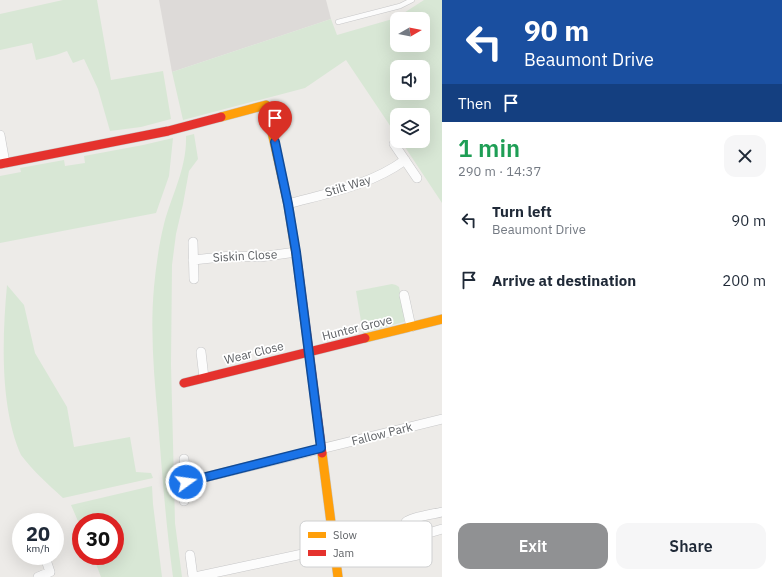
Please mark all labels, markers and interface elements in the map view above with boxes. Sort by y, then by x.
north arrow [390,12,430,52]
map controls [390,12,430,148]
text: 90 m [524,12,589,49]
icon: left [458,16,510,68]
text: Beaumont Drive [524,48,654,71]
button: sound [390,60,430,100]
icon: arrive [500,92,522,114]
text: Then [458,94,492,113]
pin [258,101,292,142]
icon: arrive [264,107,286,129]
button: layers [390,108,430,148]
text: 1 min [458,132,520,164]
button: close [724,135,766,177]
text: 290 m · 14:37 [458,163,541,180]
street label: Stilt Way [323,171,373,200]
text: Turn left [492,202,552,221]
icon: left [458,209,480,231]
text: 90 m [731,211,766,230]
text: Beaumont Drive [492,221,586,238]
street label: Siskin Close [212,246,278,265]
icon: arrive [458,269,480,291]
text: Arrive at destination [492,271,636,290]
text: 200 m [722,271,766,290]
street label: Hunter Grove [320,311,394,343]
street label: Wear Close [223,338,285,367]
street label: Fallow Park [350,419,414,448]
position arrow [165,461,207,503]
speed limit sign: 30 [72,513,124,565]
text: 20 [26,520,50,547]
legend [300,521,432,567]
button: Exit [458,523,608,569]
button: Share [616,523,766,569]
text: Slow [333,528,357,542]
text: km/h [26,542,50,555]
text: Jam [333,546,354,560]

